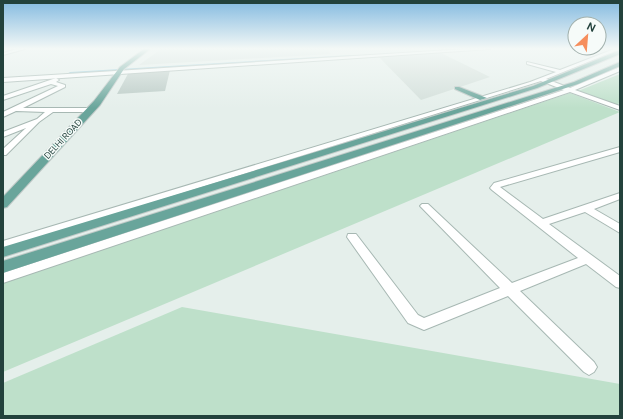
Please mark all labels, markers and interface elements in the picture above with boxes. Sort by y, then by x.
north arrow [567,16,607,56]
text: N [585,19,598,35]
street label: DELHI ROAD [41,116,85,162]

